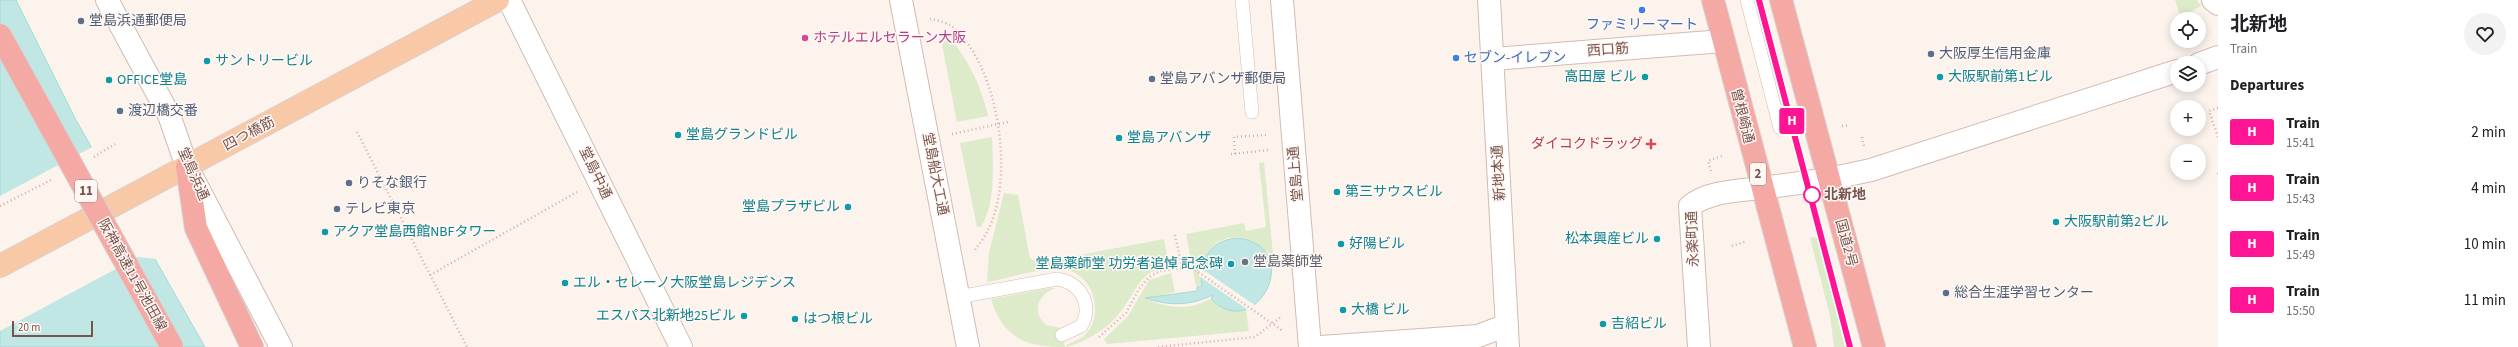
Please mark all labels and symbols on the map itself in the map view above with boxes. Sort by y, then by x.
marker: ファミリーマート [1637,5,1647,15]
place label: 堂島浜通郵便局 [89,11,187,31]
place label: ファミリーマート [1586,15,1698,35]
marker: 堂島浜通郵便局 [76,16,86,26]
place label: ホテルエルセラーン大阪 [813,28,966,48]
marker: ホテルエルセラーン大阪 [800,33,810,43]
street label: 西口筋 [1586,39,1630,61]
place label: 大阪厚生信用金庫 [1939,44,2051,64]
place label: セブン-イレブン [1464,48,1566,68]
marker: 大阪厚生信用金庫 [1926,49,1936,59]
place label: サントリービル [215,51,313,71]
marker: セブン-イレブン [1451,53,1461,63]
marker: サントリービル [202,56,212,66]
place label: 高田屋 ビル [1564,67,1637,87]
place label: 大阪駅前第1ビル [1948,67,2053,87]
place label: 堂島アバンザ郵便局 [1160,69,1286,89]
place label: OFFICE堂島 [117,70,187,90]
marker: 高田屋 ビル [1640,72,1650,82]
marker: 大阪駅前第1ビル [1935,72,1945,82]
marker: 堂島アバンザ郵便局 [1147,74,1157,84]
marker: OFFICE堂島 [104,75,114,85]
street label: 曽根崎通 [1726,86,1758,146]
place label: 渡辺橋交番 [128,101,198,121]
marker: 渡辺橋交番 [115,106,125,116]
line badge: H [1779,108,1805,134]
street label: 四つ橋筋 [220,112,278,156]
place label: 堂島グランドビル [686,125,798,145]
place label: 堂島アバンザ [1127,128,1211,148]
marker: 堂島グランドビル [673,130,683,140]
street label: 堂島船大工通 [917,131,953,217]
marker: 堂島アバンザ [1114,133,1124,143]
place label: ダイコクドラッグ [1531,134,1643,154]
marker: ダイコクドラッグ [1646,139,1656,149]
street label: 堂島中通 [574,143,616,203]
street label: 堂島浜通 [172,144,214,204]
street label: 堂島上通 [1284,145,1308,203]
street label: 新地本通 [1488,145,1510,201]
road number: 2 [1750,163,1766,185]
place label: りそな銀行 [357,173,427,193]
marker: りそな銀行 [344,178,354,188]
road number: 11 [75,180,97,202]
place label: 第三サウスビル [1345,182,1443,202]
place label: 北新地 [1824,185,1866,205]
marker: 北新地 [1803,186,1821,204]
marker: 第三サウスビル [1332,187,1342,197]
place label: 堂島プラザビル [742,197,840,217]
place label: テレビ東京 [345,199,415,219]
marker: 堂島プラザビル [843,202,853,212]
marker: テレビ東京 [332,204,342,214]
street label: 永楽町通 [1682,211,1704,267]
place label: 大阪駅前第2ビル [2064,212,2169,232]
street label: 阪神高速11号池田線 [93,215,171,335]
street label: 国道2号 [1830,217,1862,269]
marker: 大阪駅前第2ビル [2051,217,2061,227]
place label: アクア堂島西館NBFタワー [333,222,497,242]
marker: アクア堂島西館NBFタワー [320,227,330,237]
place label: 松本興産ビル [1565,229,1649,249]
place label: 好陽ビル [1349,234,1405,254]
marker: 松本興産ビル [1652,234,1662,244]
marker: 好陽ビル [1336,239,1346,249]
place label: 堂島薬師堂 [1253,252,1323,272]
place label: 堂島薬師堂 功労者追悼 記念碑 [1035,254,1223,274]
marker: 堂島薬師堂 [1240,257,1250,267]
marker: 堂島薬師堂 功労者追悼 記念碑 [1226,259,1236,269]
place label: エル・セレーノ大阪堂島レジデンス [573,273,796,293]
marker: エル・セレーノ大阪堂島レジデンス [560,278,570,288]
place label: 総合生涯学習センター [1954,283,2094,303]
marker: 総合生涯学習センター [1941,288,1951,298]
place label: 大橋 ビル [1351,300,1410,320]
marker: 大橋 ビル [1338,305,1348,315]
place label: エスパス北新地25ビル [596,306,736,326]
place label: はつ根ビル [803,309,873,329]
marker: エスパス北新地25ビル [739,311,749,321]
marker: はつ根ビル [790,314,800,324]
place label: 吉紹ビル [1611,314,1667,334]
scale bar [12,319,93,338]
marker: 吉紹ビル [1598,319,1608,329]

